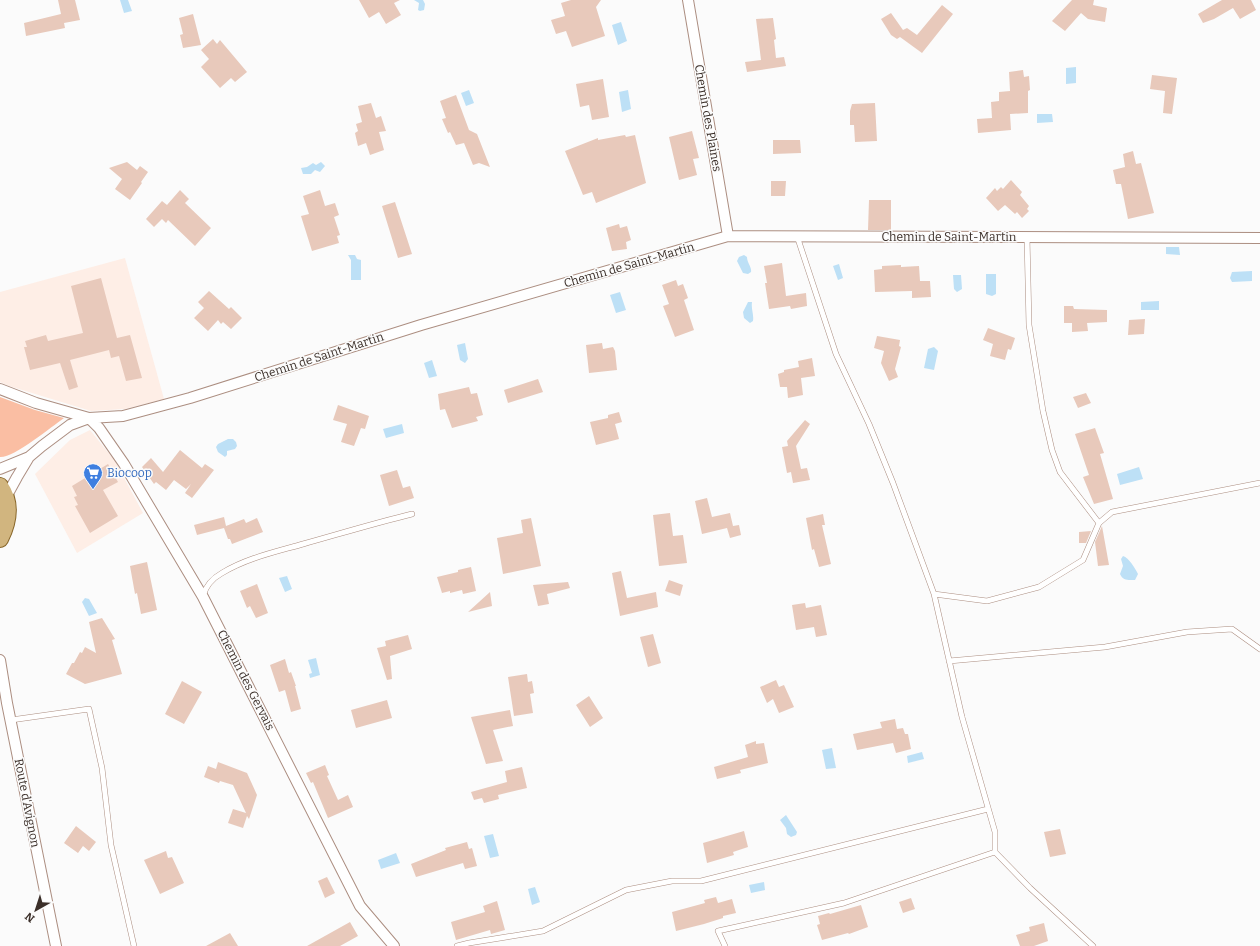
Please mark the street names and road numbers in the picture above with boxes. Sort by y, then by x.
street label: Chemin des Plaines [692,63,724,173]
street label: Chemin de Saint-Martin [882,230,1017,244]
street label: Chemin de Saint-Martin [562,240,696,290]
street label: Chemin de Saint-Martin [253,329,386,385]
street label: Chemin des Gervais [215,627,278,733]
street label: Route d'Avignon [12,757,43,849]

